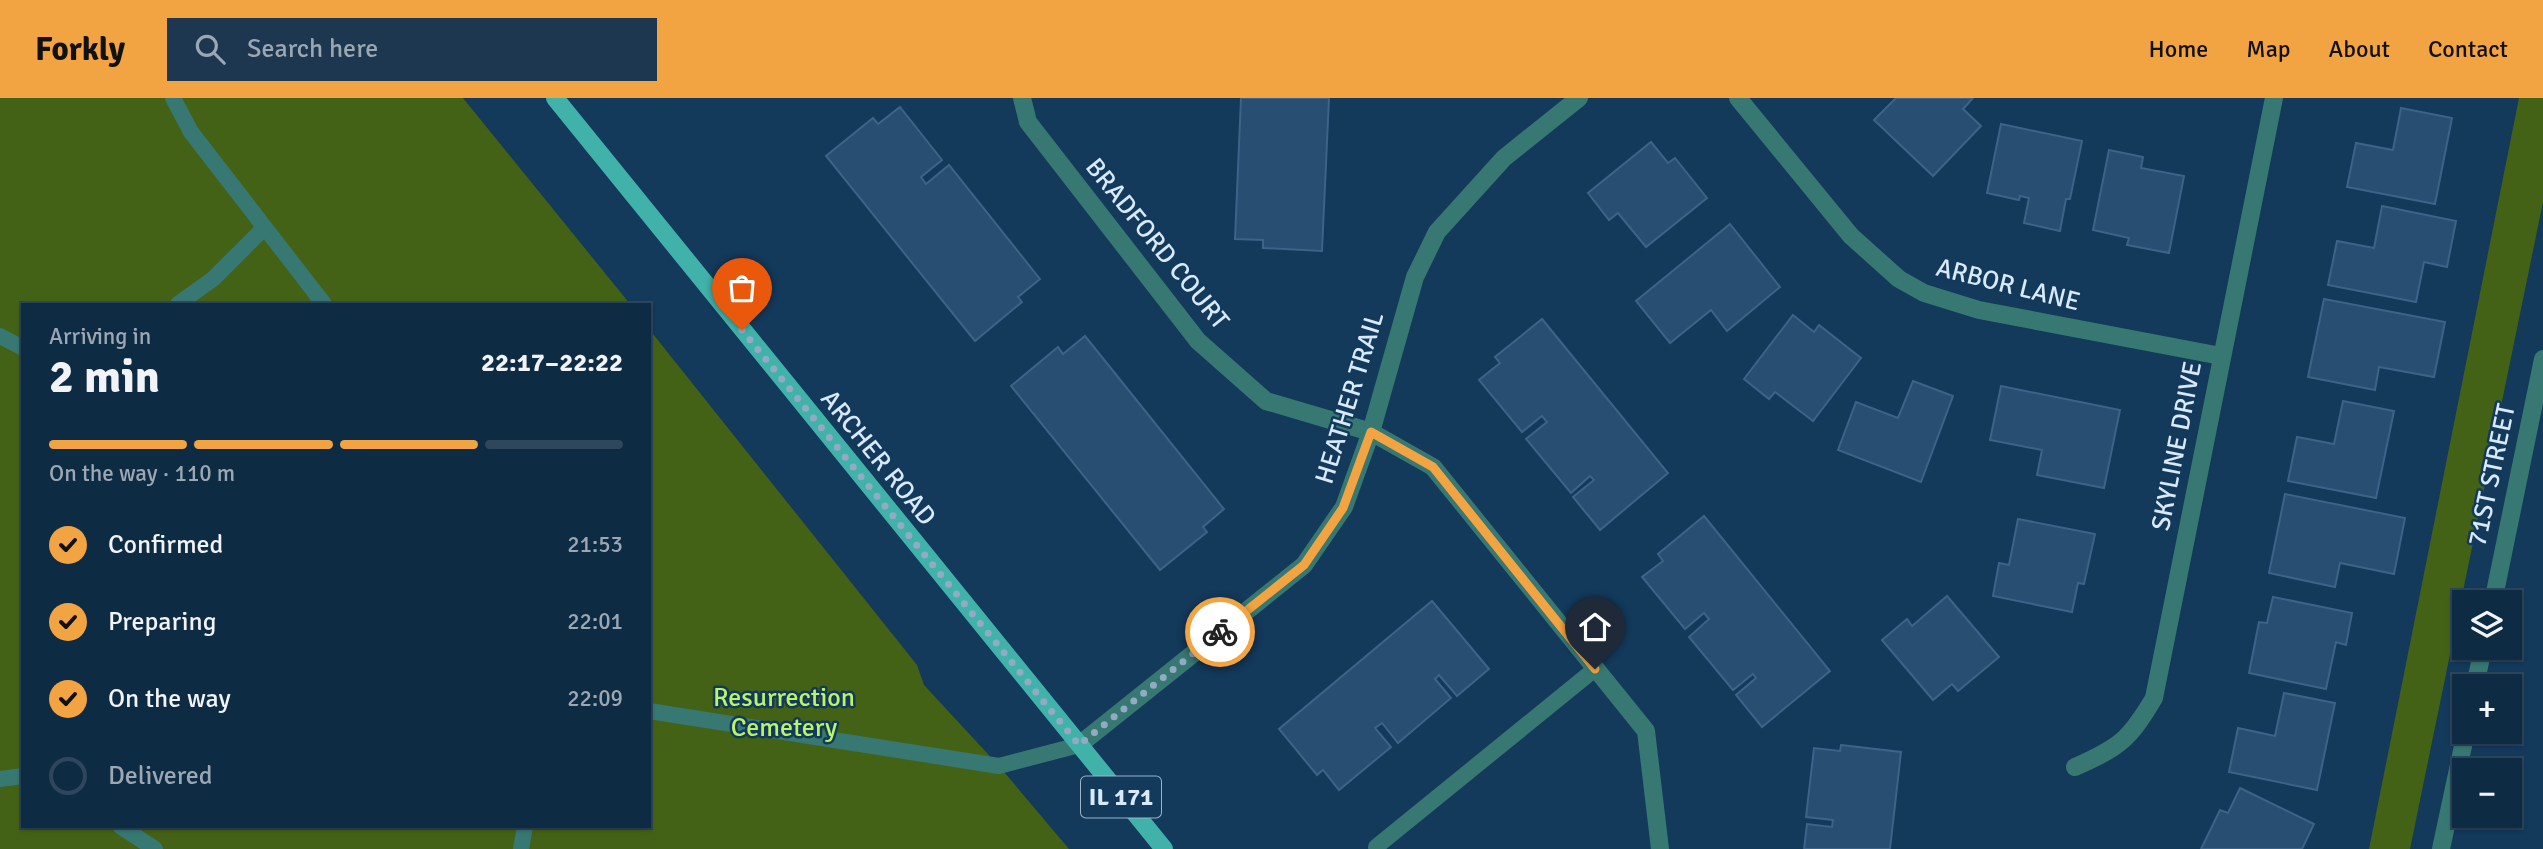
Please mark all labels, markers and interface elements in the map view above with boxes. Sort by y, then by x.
search box [167,18,657,81]
text: Forkly [35,29,125,70]
icon: search [191,30,229,68]
text: Search here [247,33,378,65]
text: Home [2148,34,2208,64]
text: Map [2246,34,2291,64]
text: About [2329,34,2390,64]
text: Contact [2428,34,2508,64]
street label: BRADFORD COURT [1078,152,1236,336]
street label: ARBOR LANE [1933,252,2083,318]
pin [712,258,772,330]
icon: bag [723,269,761,307]
street label: HEATHER TRAIL [1309,308,1391,488]
text: Arriving in [49,322,151,351]
text: 22:17–22:22 [481,347,623,379]
text: 2 min [49,349,160,405]
street label: SKYLINE DRIVE [2145,359,2209,533]
street label: ARCHER ROAD [814,384,942,532]
street label: 71ST STREET [2461,401,2523,549]
text: On the way · 110 m [49,459,235,488]
icon: check [49,526,87,564]
text: Confirmed [108,529,223,561]
text: 21:53 [567,530,623,559]
map controls [2452,590,2522,828]
button: layers [2452,590,2522,660]
courier [1185,597,1255,667]
pin [1565,597,1625,669]
icon: check [49,603,87,641]
text: Preparing [108,606,216,638]
text: 22:01 [567,607,623,636]
icon: home [1576,608,1614,646]
icon: bike [1201,613,1239,651]
button: + [2452,674,2522,744]
icon: check [49,680,87,718]
park label: Resurrection Cemetery [713,682,855,744]
text: On the way [108,683,231,715]
text: 22:09 [567,684,623,713]
button: − [2452,758,2522,828]
text: Delivered [108,760,213,792]
road number: IL 171 [1081,776,1161,818]

